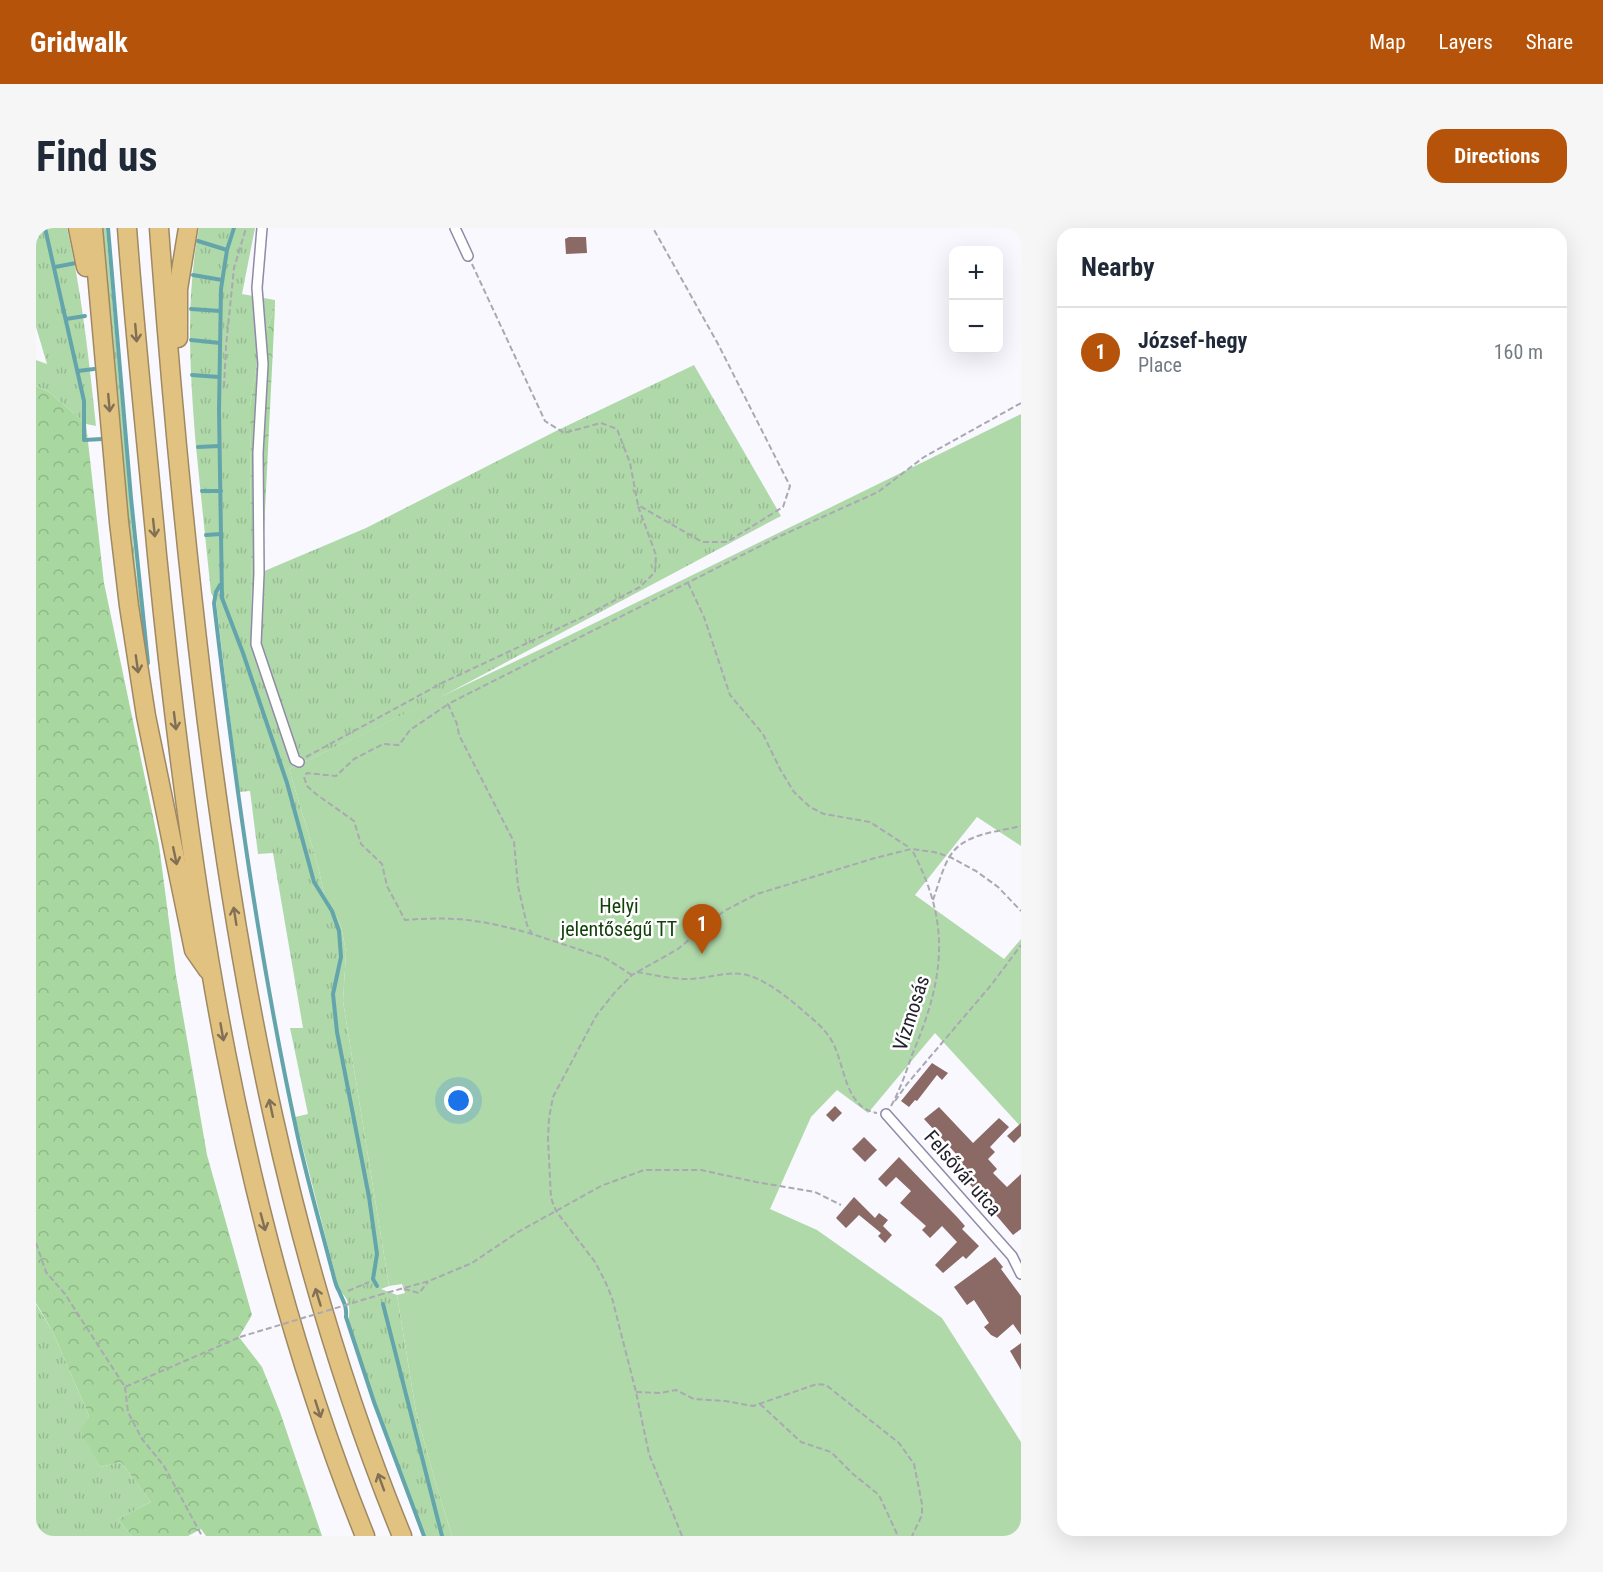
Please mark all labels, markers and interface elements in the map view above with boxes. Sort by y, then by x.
text: Gridwalk [30,26,128,59]
text: Map [1369,30,1406,54]
text: Layers [1439,30,1493,54]
text: Share [1526,30,1573,54]
button: Directions [1427,129,1567,183]
text: Find us [36,132,157,181]
map controls [949,246,1003,354]
button: + [949,246,1003,300]
text: Nearby [1081,252,1155,282]
button: − [949,300,1003,354]
one-way arrow [131,323,142,343]
text: József-hegy [1138,328,1247,353]
text: 1 [1095,340,1106,364]
text: 160 m [1494,340,1543,364]
text: Place [1138,353,1182,377]
one-way arrow [104,393,115,412]
one-way arrow [149,517,160,537]
one-way arrow [132,654,143,674]
one-way arrow [170,711,181,731]
one-way arrow [170,845,181,865]
park label: Helyi jelentőségű TT [560,894,677,941]
pin: 1 [682,904,722,954]
one-way arrow [229,907,240,927]
street label: Vízmosás [888,972,934,1054]
one-way arrow [217,1021,228,1041]
your location [444,1086,473,1115]
one-way arrow [265,1099,276,1118]
street label: Felsővár utca [919,1125,1007,1221]
one-way arrow [258,1212,269,1231]
one-way arrow [312,1288,323,1307]
one-way arrow [313,1399,324,1418]
one-way arrow [374,1473,385,1492]

